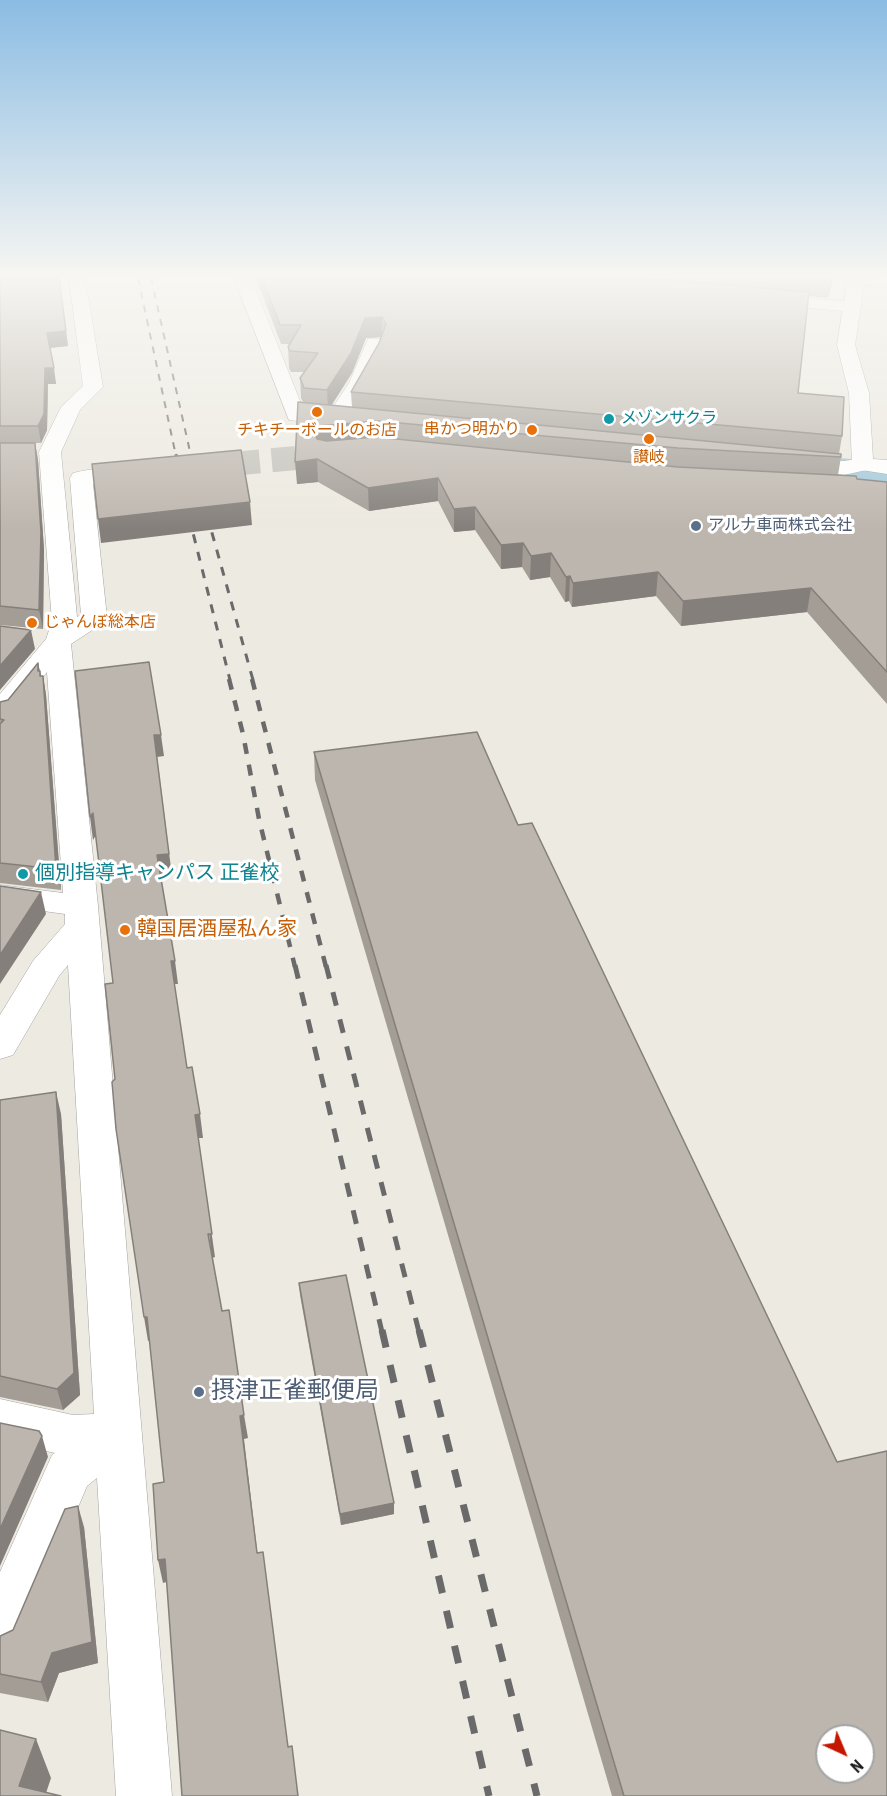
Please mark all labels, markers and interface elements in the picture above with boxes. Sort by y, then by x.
marker: チキチーボールのお店 [310,405,324,419]
place label: メゾンサクラ [621,409,717,429]
marker: メゾンサクラ [602,412,616,426]
place label: 串かつ明かり [424,420,520,440]
place label: チキチーボールのお店 [237,421,397,441]
marker: 串かつ明かり [525,423,539,437]
marker: 讃岐 [642,432,656,446]
place label: 讃岐 [633,448,665,468]
place label: アルナ車両株式会社 [708,516,852,536]
marker: アルナ車両株式会社 [689,519,703,533]
place label: じゃんぼ総本店 [44,613,156,633]
marker: じゃんぼ総本店 [25,616,39,630]
place label: 個別指導キャンパス 正雀校 [35,862,280,886]
marker: 個別指導キャンパス 正雀校 [16,867,30,881]
place label: 韓国居酒屋私ん家 [137,918,297,942]
marker: 韓国居酒屋私ん家 [118,923,132,937]
place label: 摂津正雀郵便局 [211,1378,379,1406]
marker: 摂津正雀郵便局 [192,1385,206,1399]
north arrow [815,1724,875,1784]
text: N [846,1756,867,1776]

